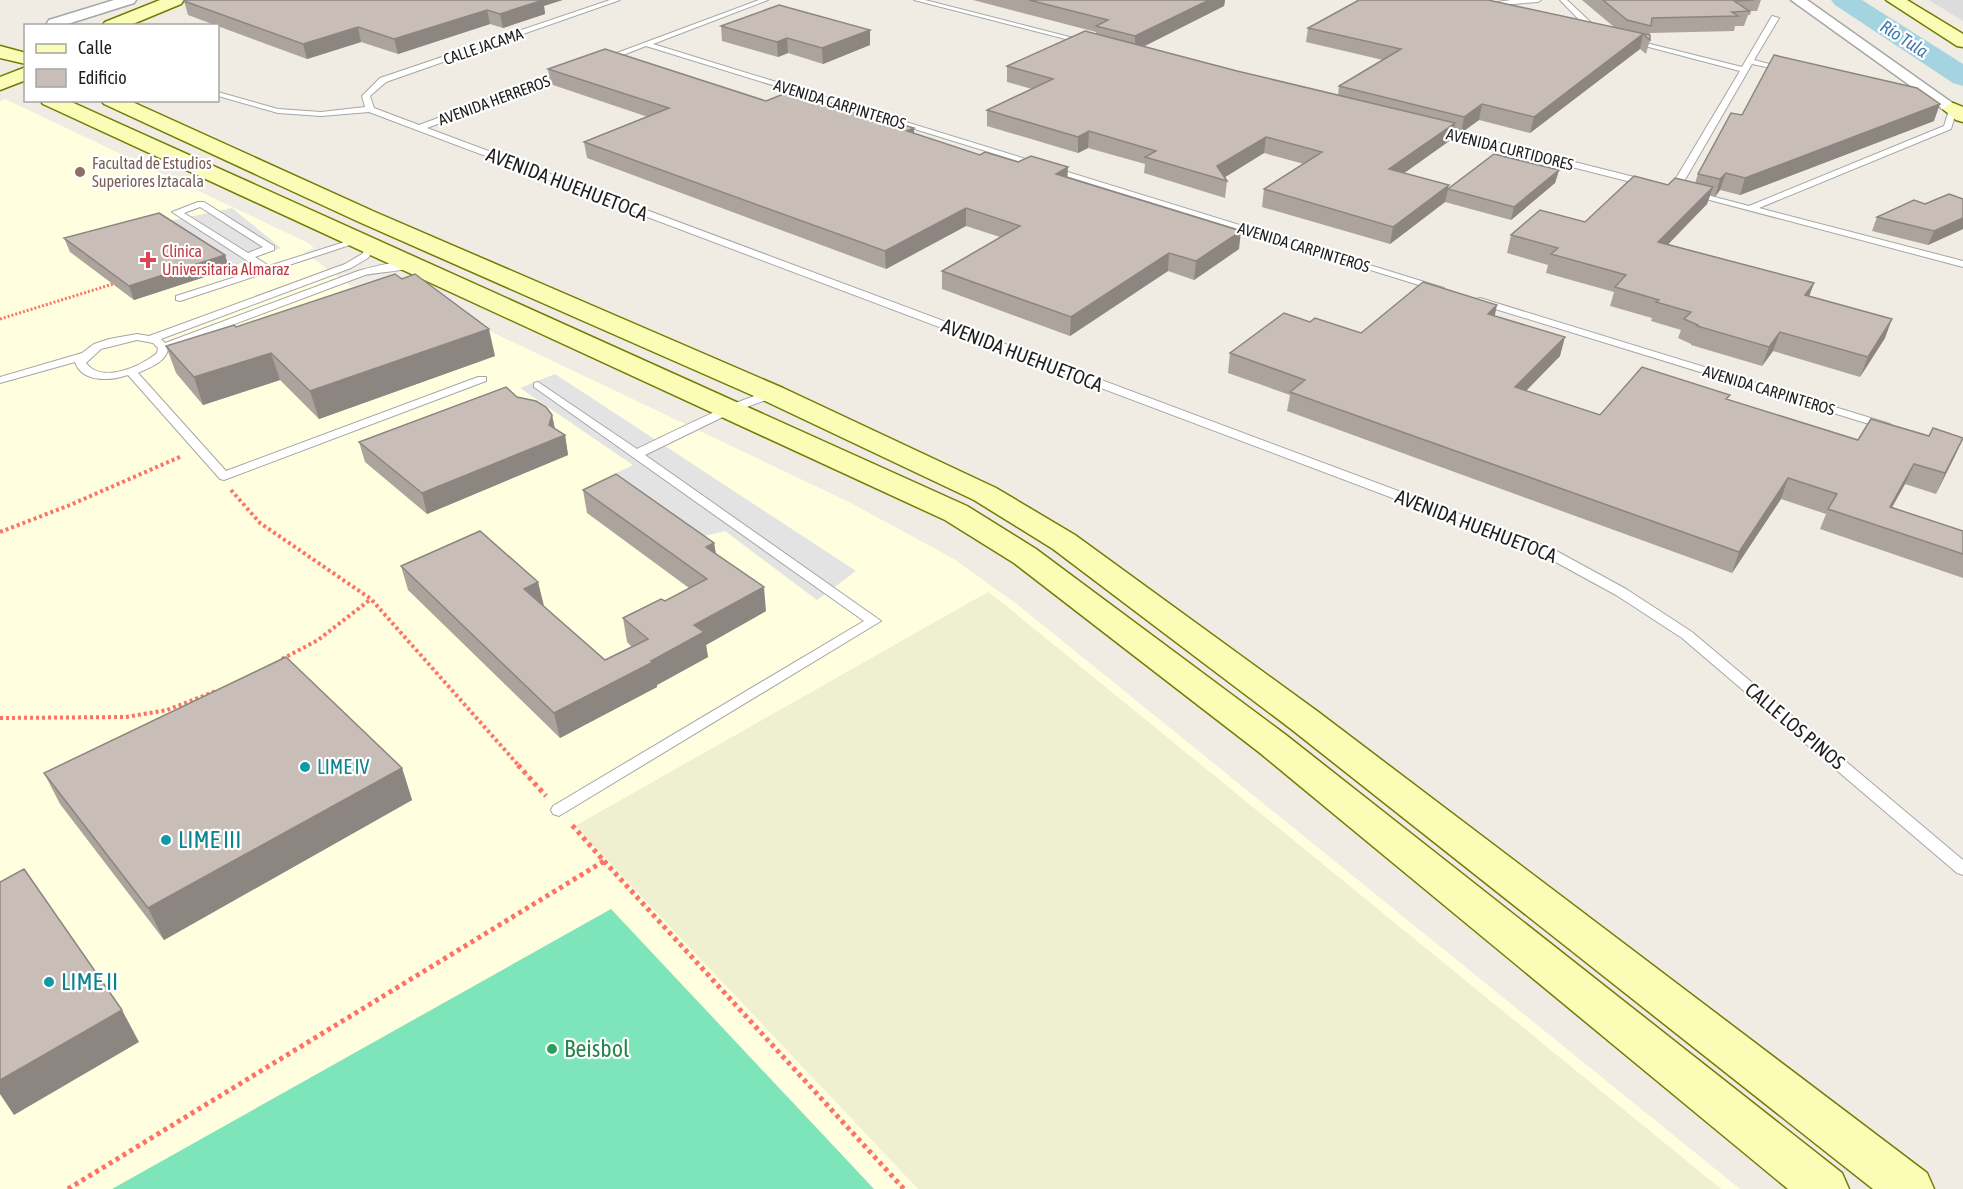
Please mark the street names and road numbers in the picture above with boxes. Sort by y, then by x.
street label: CALLE JACAMA [441,24,525,68]
street label: AVENIDA HERREROS [436,71,553,129]
street label: AVENIDA CARPINTEROS [772,75,908,133]
street label: AVENIDA CURTIDORES [1445,125,1576,174]
street label: AVENIDA HUEHUETOCA [483,142,651,225]
street label: AVENIDA CARPINTEROS [1236,218,1372,276]
street label: AVENIDA HUEHUETOCA [938,313,1106,396]
street label: AVENIDA CARPINTEROS [1701,361,1837,419]
street label: AVENIDA HUEHUETOCA [1392,484,1560,567]
street label: CALLE LOS PINOS [1741,677,1850,774]

